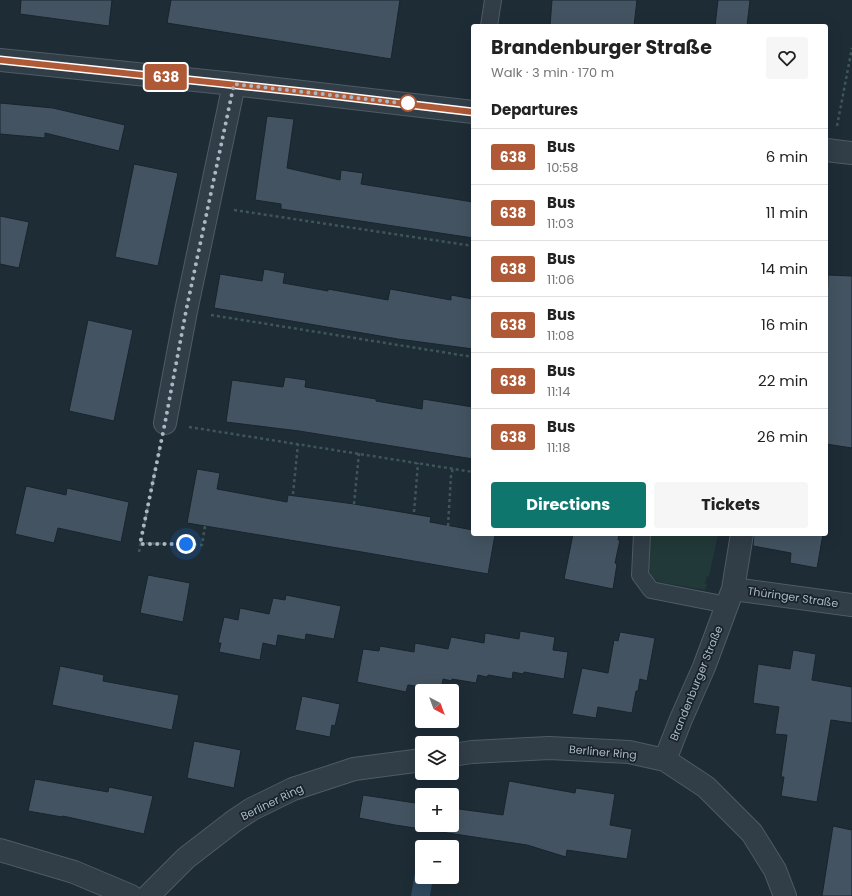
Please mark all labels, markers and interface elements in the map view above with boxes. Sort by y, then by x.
text: Brandenburger Straße [491,34,712,61]
button: heart [766,37,808,79]
text: Walk · 3 min · 170 m [491,63,614,82]
line badge: 638 [143,64,189,90]
text: 638 [153,67,179,87]
unlabelled marker [399,94,417,112]
text: Departures [491,99,578,120]
text: Bus [547,136,575,157]
text: 6 min [766,146,808,167]
text: 638 [500,147,526,167]
text: 10:58 [547,158,578,177]
text: Bus [547,192,575,213]
text: 11 min [766,202,808,223]
text: 638 [500,203,526,223]
text: 11:03 [547,214,574,233]
text: Bus [547,248,575,269]
text: 14 min [761,258,808,279]
text: 638 [500,259,526,279]
text: 11:06 [547,270,575,289]
text: Bus [547,304,575,325]
text: 16 min [761,314,808,335]
text: 638 [500,315,526,335]
text: 11:08 [547,326,574,345]
text: Bus [547,360,575,381]
text: 22 min [758,370,808,391]
text: 638 [500,371,526,391]
text: 11:14 [547,382,570,401]
text: Bus [547,416,575,437]
text: 26 min [757,426,808,447]
text: 638 [500,427,526,447]
text: 11:18 [547,438,570,457]
button: Directions [491,482,646,528]
button: Tickets [654,482,808,528]
your location [176,534,196,554]
street label: Thüringer Straße [747,583,840,611]
street label: Brandenburger Straße [666,623,726,743]
north arrow [415,684,459,728]
map controls [415,684,459,884]
button: layers [415,736,459,780]
street label: Berliner Ring [569,741,637,763]
street label: Berliner Ring [238,780,306,824]
button: + [415,788,459,832]
button: − [415,840,459,884]

